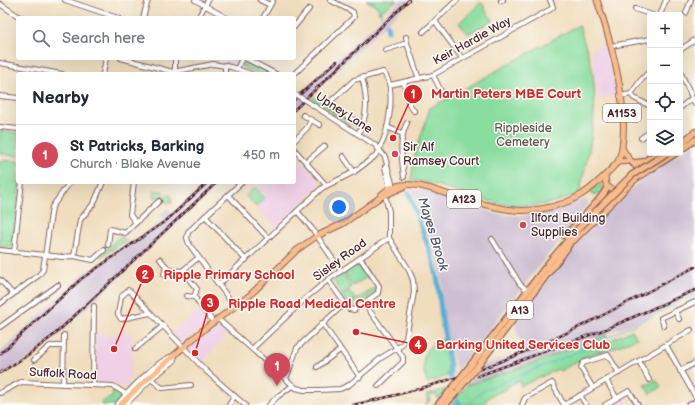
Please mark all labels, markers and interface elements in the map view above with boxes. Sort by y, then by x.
map controls [647,12,683,156]
button: + [647,12,683,48]
street label: Keir Hardie Way [430,13,514,69]
search box [16,16,296,60]
icon: search [30,27,52,49]
text: Search here [62,29,145,48]
button: − [647,48,683,84]
callout: Martin Peters MBE Court [403,81,589,106]
button: locate [647,84,683,120]
text: Martin Peters MBE Court [431,86,582,102]
text: 1 [410,87,416,102]
text: Nearby [32,88,89,108]
street label: Upney Lane [313,89,375,137]
road number: A1153 [603,104,641,122]
button: layers [647,120,683,156]
park label: Rippleside Cemetery [494,121,552,150]
text: St Patricks, Barking [70,137,204,156]
place label: Sir Alf Ramsey Court [403,140,479,169]
text: 1 [42,147,48,163]
text: 450 m [243,147,280,163]
marker: Sir Alf Ramsey Court [390,149,400,159]
text: Church · Blake Avenue [70,156,201,172]
road number: A123 [447,190,481,208]
water label: Mayes Brook [414,195,452,273]
your location [329,197,349,217]
place label: Ilford Building Supplies [531,211,605,240]
marker: Ilford Building Supplies [518,220,528,230]
street label: Sisley Road [310,235,370,284]
callout: Ripple Primary School [135,262,302,287]
text: Ripple Primary School [163,267,295,283]
text: 2 [141,268,149,283]
callout: Ripple Road Medical Centre [200,291,404,316]
text: 3 [206,296,214,311]
text: Ripple Road Medical Centre [228,296,396,312]
road number: A13 [507,301,533,319]
callout: Barking United Services Club [408,332,618,357]
text: Barking United Services Club [436,337,610,353]
text: 4 [414,338,422,353]
pin: 1 [264,353,290,386]
street label: Suffolk Road [29,365,97,383]

